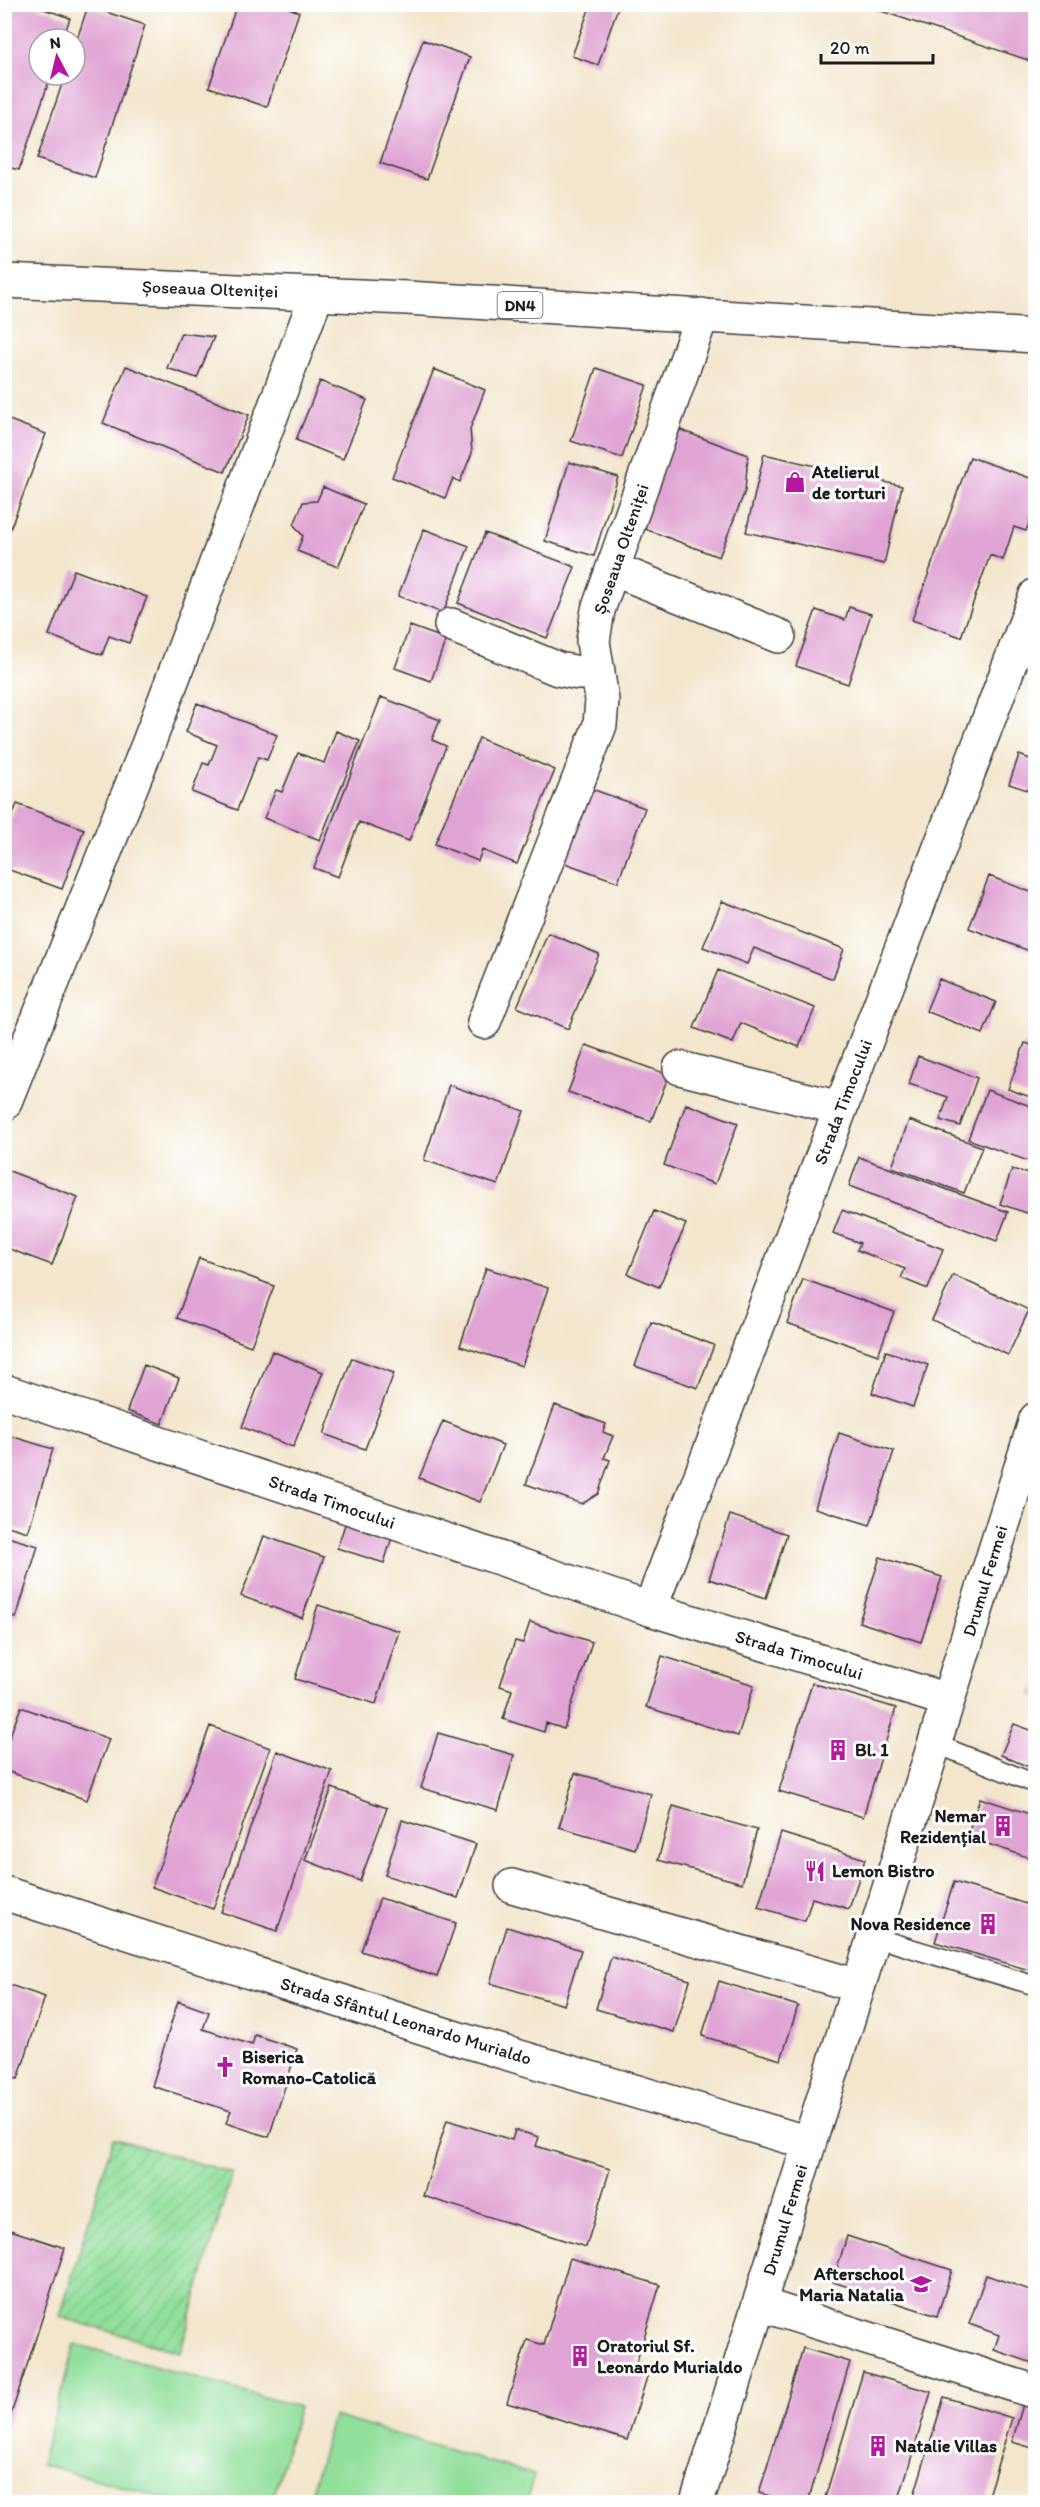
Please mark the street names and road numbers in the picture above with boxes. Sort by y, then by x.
street label: Șoseaua Olteniței [141,276,279,302]
road number: DN4 [498,292,542,318]
street label: Șoseaua Olteniței [588,481,654,617]
street label: Strada Timocului [809,1036,877,1168]
street label: Strada Timocului [266,1470,398,1534]
street label: Drumul Fermei [958,1523,1012,1639]
street label: Strada Timocului [732,1625,866,1685]
street label: Strada Sfântul Leonardo Murialdo [278,1972,534,2070]
street label: Drumul Fermei [758,2162,812,2278]

